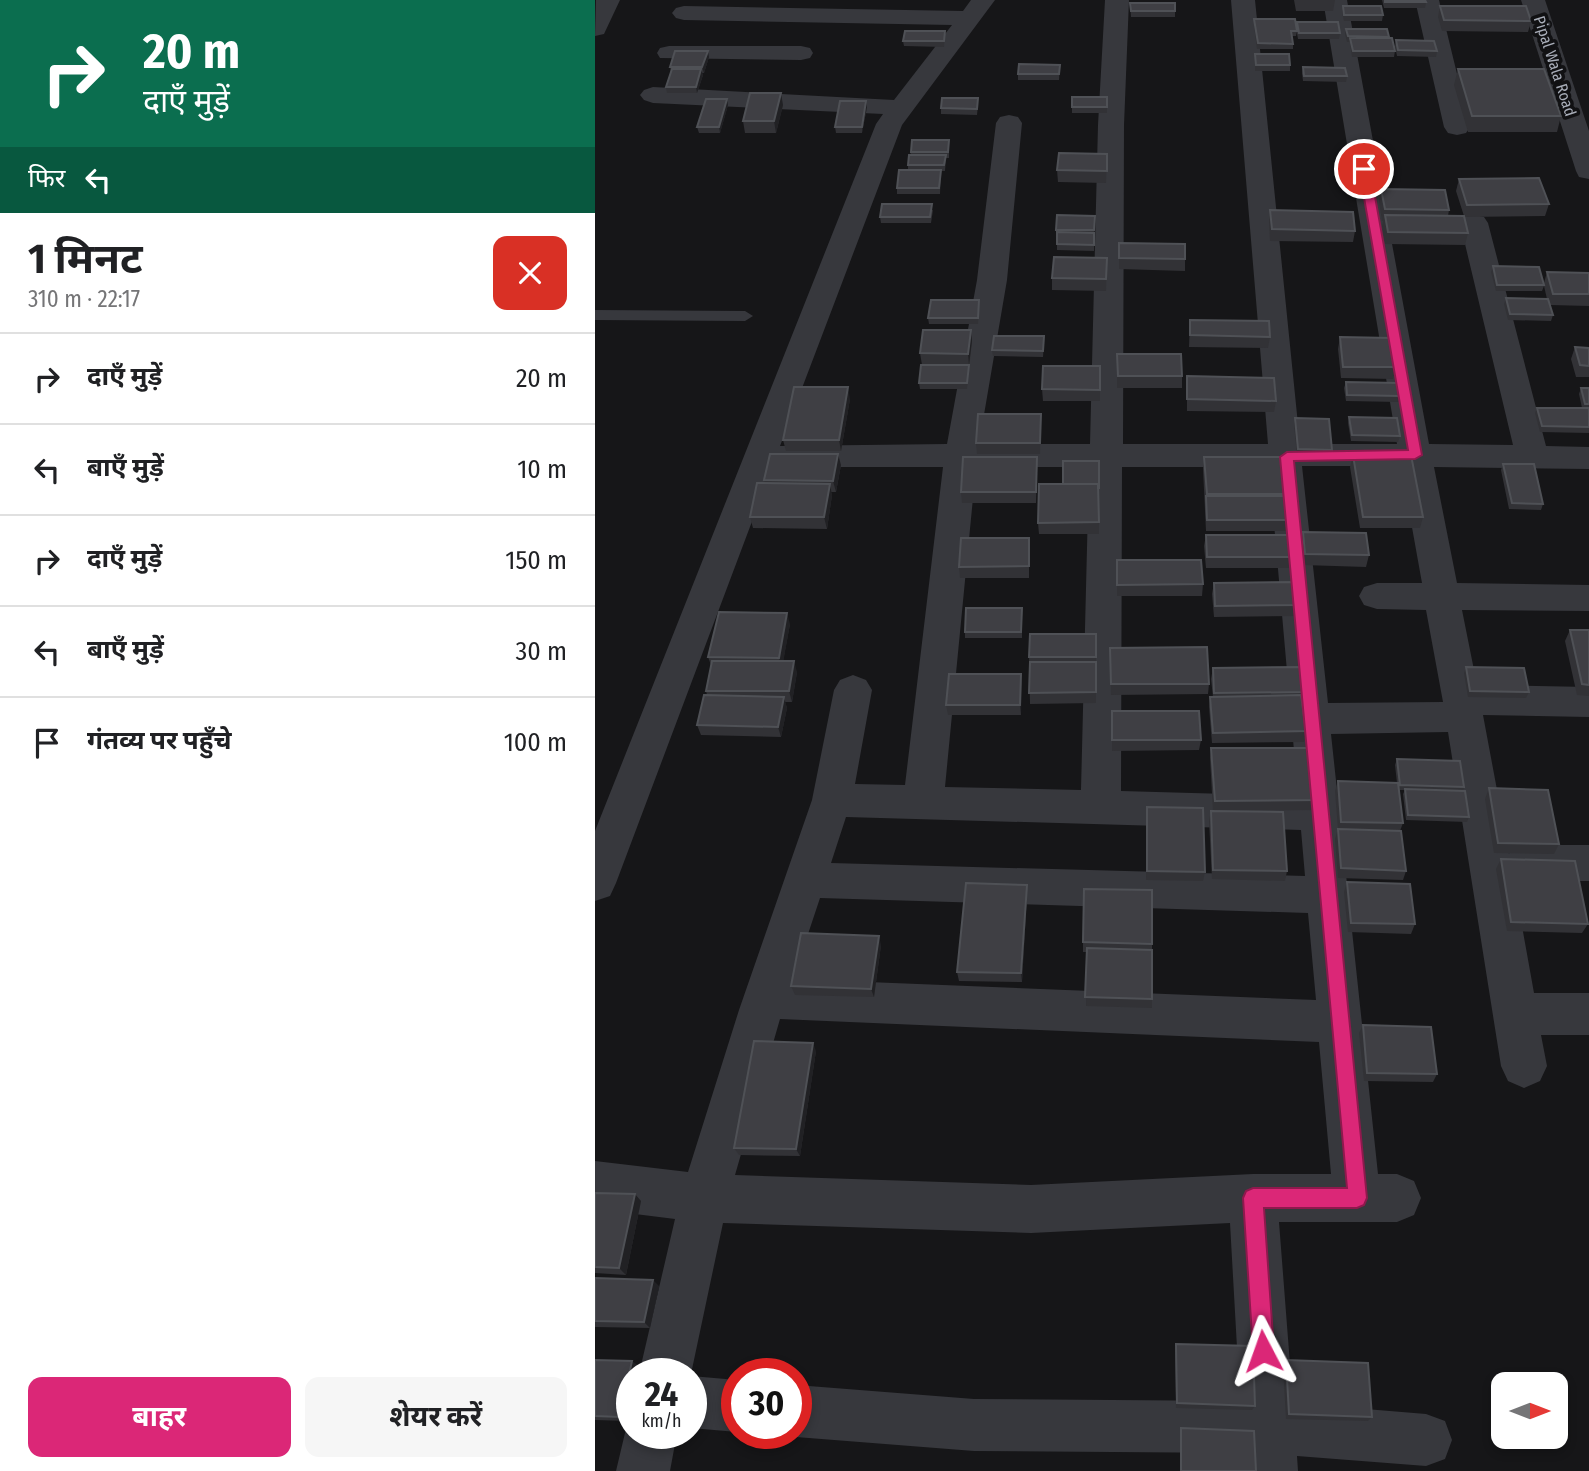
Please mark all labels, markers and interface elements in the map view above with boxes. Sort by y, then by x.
street label: Pipal Wala Road [1530,13,1580,119]
text: 20 m [143,22,240,81]
icon: right [28,28,119,119]
text: दाएँ मुड़ें [143,82,230,120]
pin [1334,139,1394,199]
icon: arrive [1345,150,1383,188]
icon: left [79,161,117,199]
text: फिर [28,163,65,194]
text: 1 मिनट [28,234,143,284]
button: close [493,236,567,310]
text: 310 m · 22:17 [28,285,140,313]
icon: right [28,360,66,398]
text: दाएँ मुड़ें [87,361,162,392]
text: 20 m [516,363,567,394]
icon: left [28,451,66,489]
text: बाएँ मुड़ें [87,452,164,483]
text: 10 m [517,454,567,485]
icon: right [28,542,66,580]
text: दाएँ मुड़ें [87,543,162,574]
text: 150 m [505,545,567,576]
icon: left [28,633,66,671]
text: बाएँ मुड़ें [87,634,164,665]
text: 30 m [516,636,567,667]
icon: arrive [28,724,66,762]
text: गंतव्य पर पहुँचे [87,725,231,756]
text: 100 m [504,727,567,758]
position arrow [1226,1314,1300,1388]
speed limit sign: 30 [721,1358,812,1449]
north arrow [1491,1372,1568,1449]
map controls [1491,1372,1568,1449]
text: 24 [645,1373,678,1415]
button: बाहर [28,1377,291,1457]
button: शेयर करें [305,1377,567,1457]
text: km/h [641,1410,682,1432]

